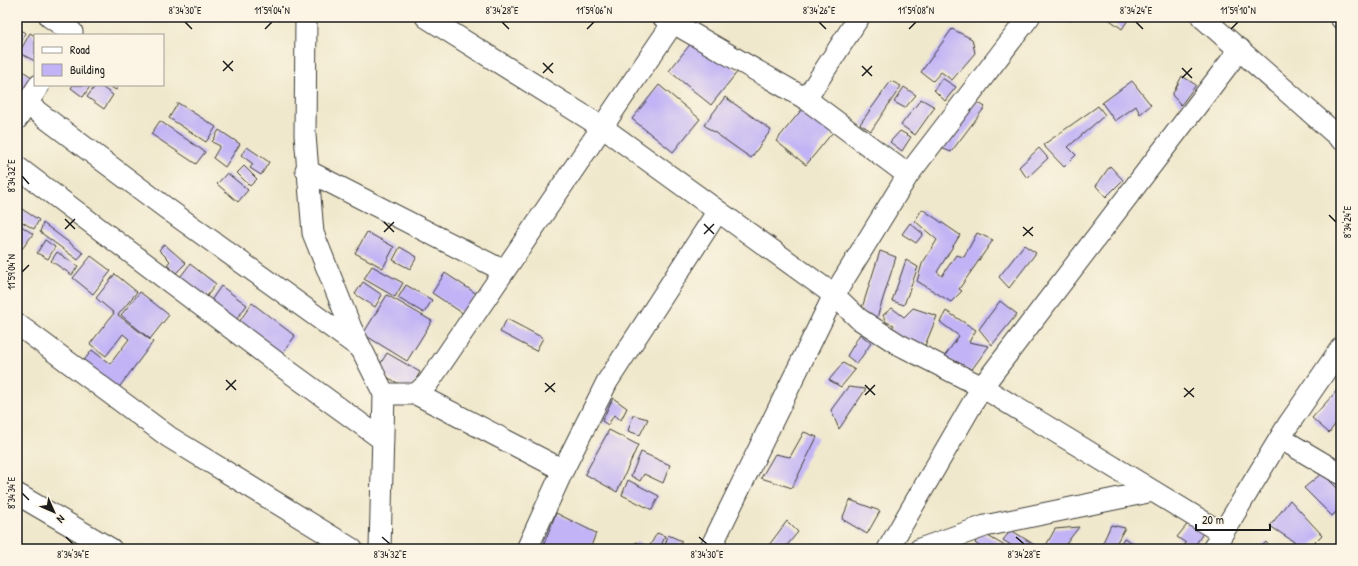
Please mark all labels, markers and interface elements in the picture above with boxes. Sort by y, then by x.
text: 8°34'30"E [169,4,202,17]
text: 11°59'04"N [254,4,290,17]
text: 8°34'28"E [486,4,519,17]
text: 11°59'06"N [576,4,612,17]
text: 8°34'26"E [803,4,836,17]
text: 11°59'08"N [898,4,934,17]
text: 8°34'24"E [1120,4,1153,17]
text: 11°59'10"N [1220,4,1256,17]
legend [34,34,164,86]
text: Road [70,41,90,58]
text: Building [70,61,105,78]
text: 8°34'32"E [5,159,18,193]
text: 8°34'24"E [1341,205,1354,238]
text: 11°59'04"N [5,254,18,290]
text: 8°34'34"E [5,476,18,509]
north arrow [34,492,74,532]
scale bar [1196,506,1270,532]
text: 20 m [1202,511,1224,528]
text: N [54,512,68,526]
text: 8°34'34"E [57,548,90,561]
text: 8°34'32"E [373,548,407,561]
text: 8°34'30"E [691,548,724,561]
text: 8°34'28"E [1008,548,1041,561]

